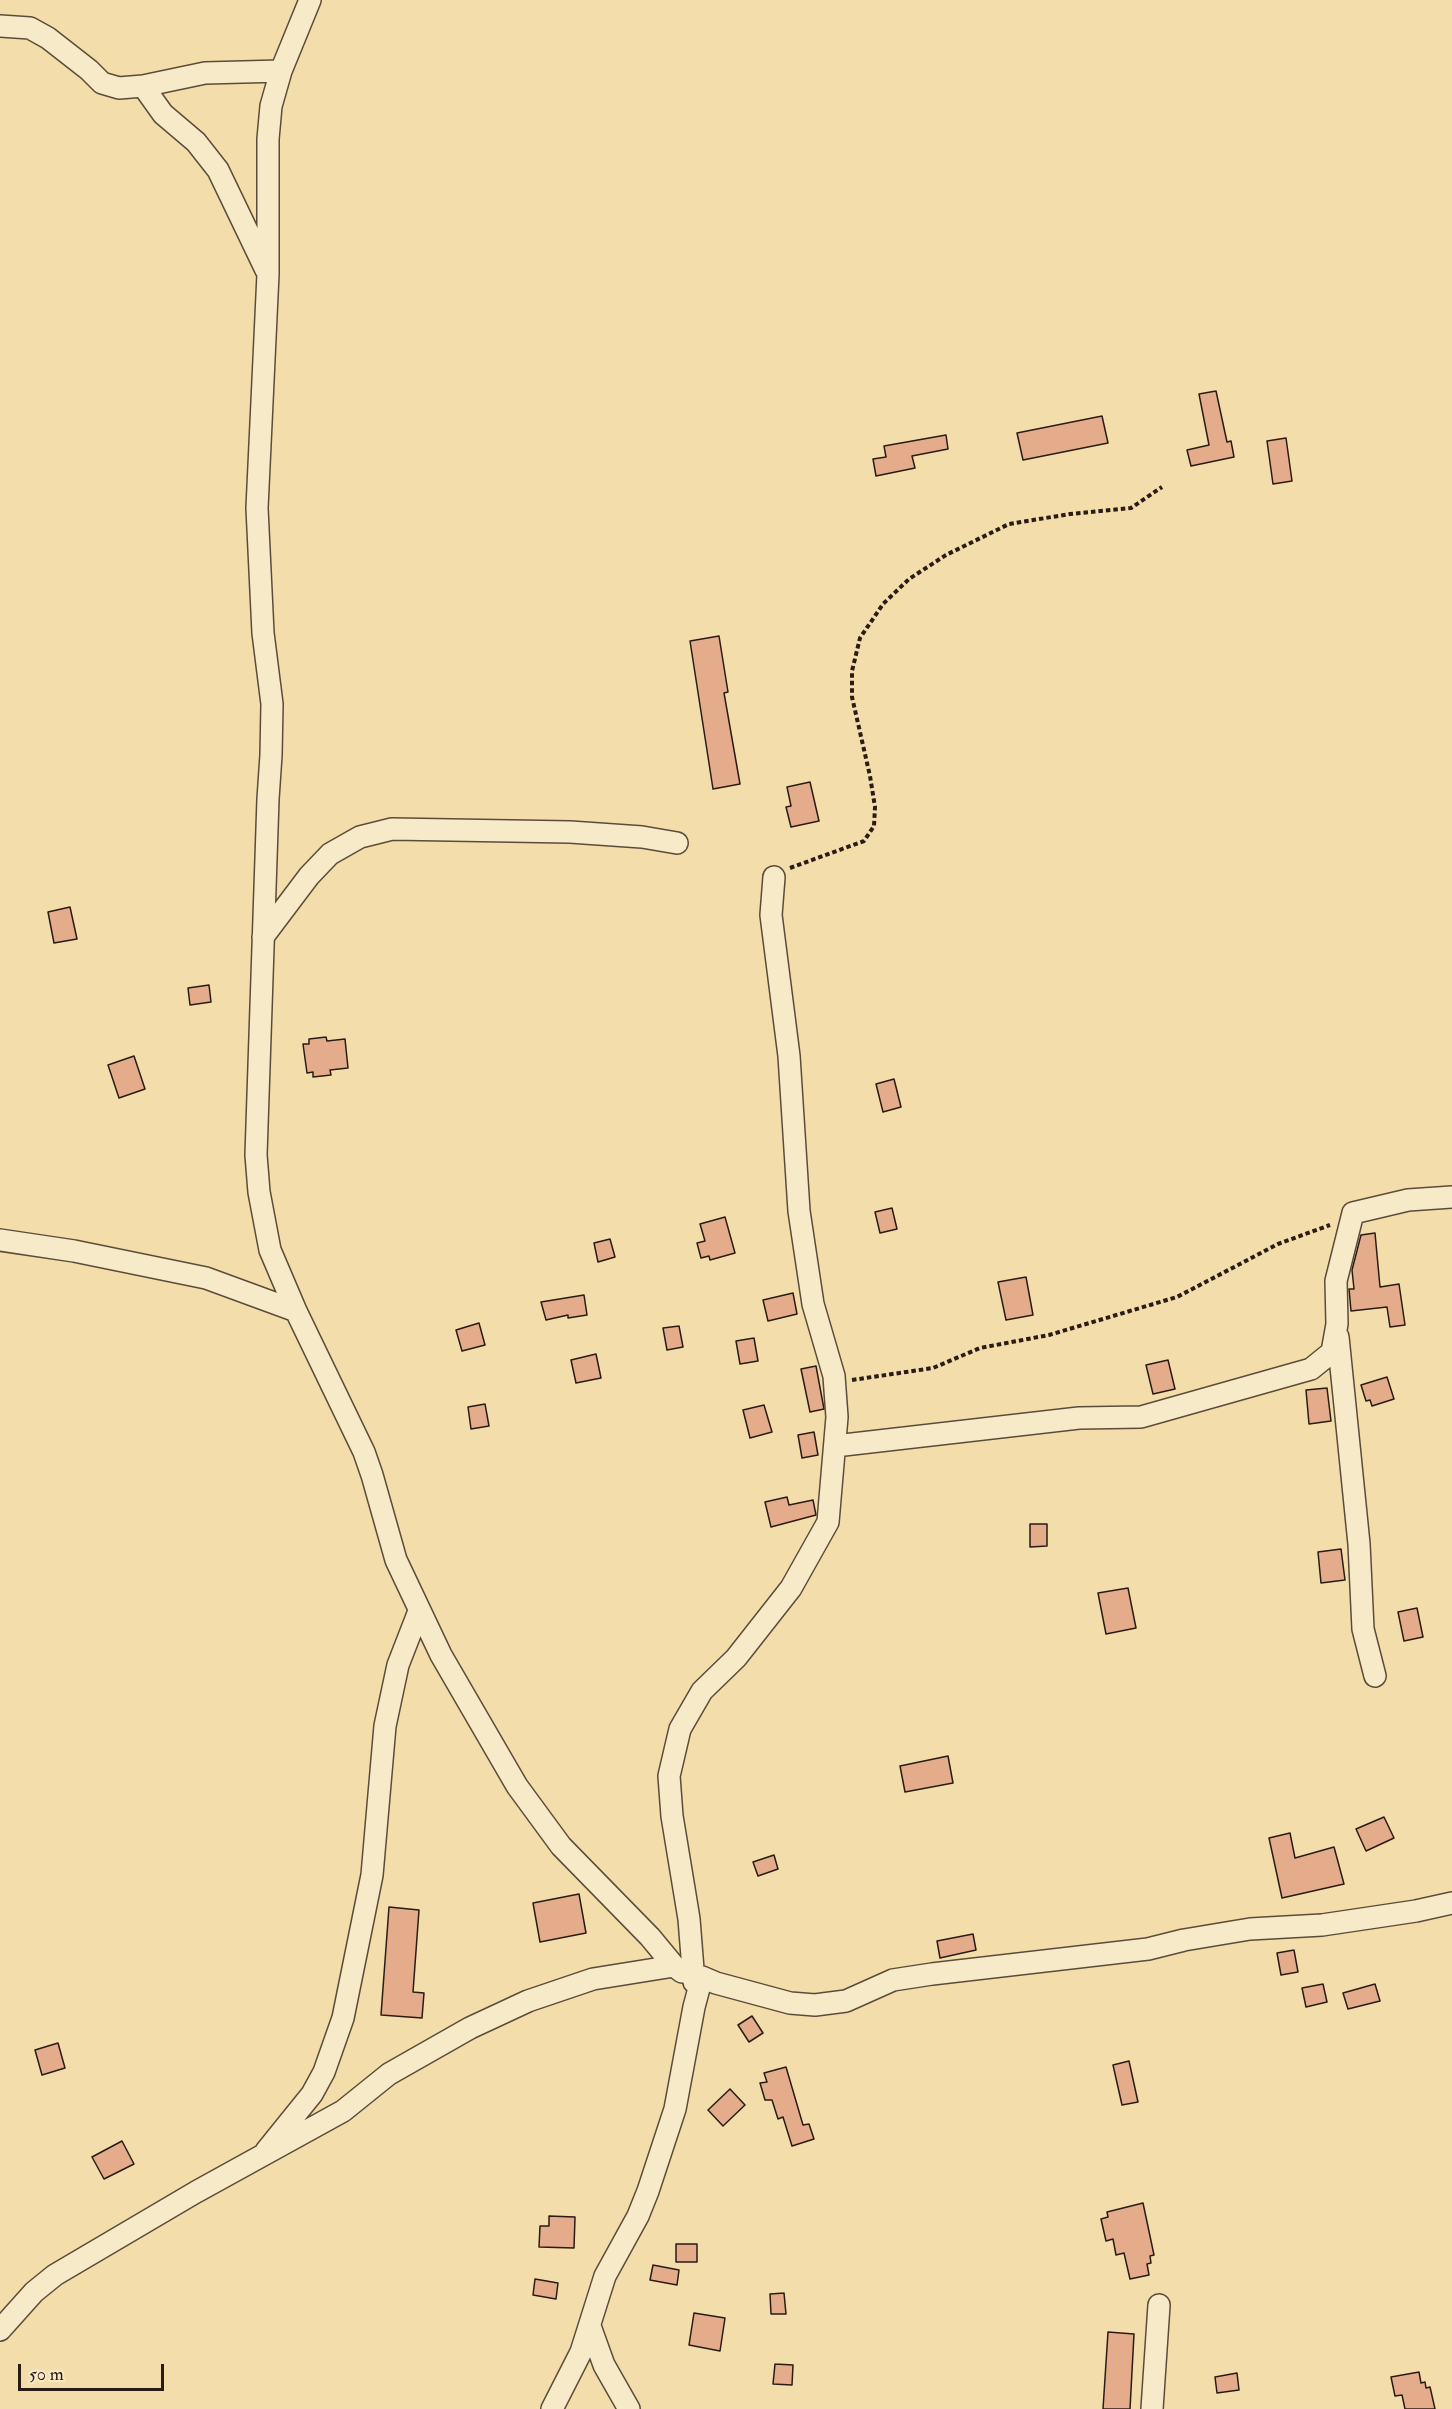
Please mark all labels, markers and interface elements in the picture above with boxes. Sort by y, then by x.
scale bar [21,2352,166,2390]
text: 50 m [29,2363,64,2386]

